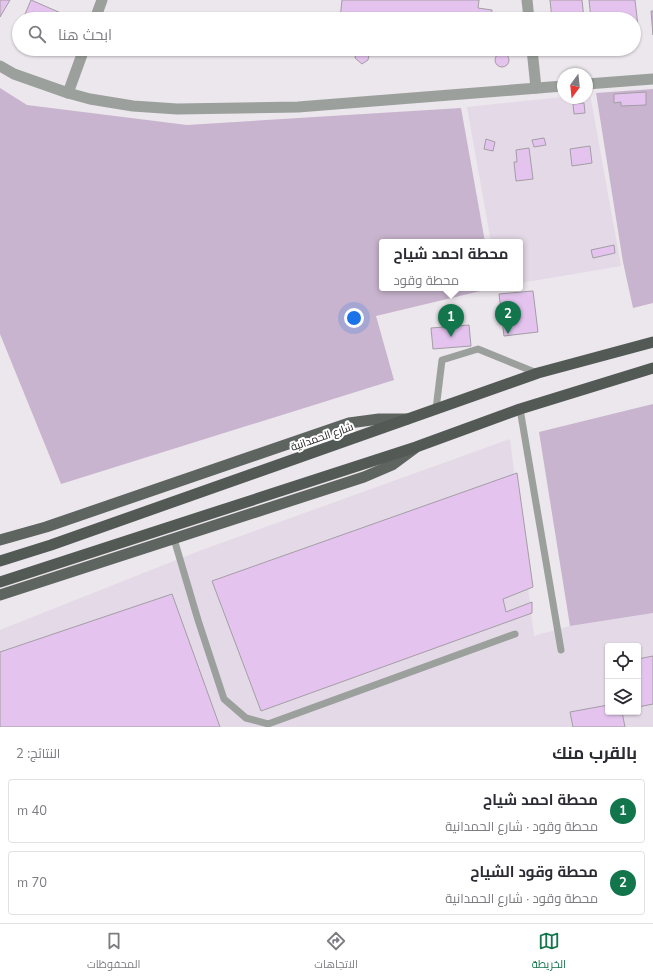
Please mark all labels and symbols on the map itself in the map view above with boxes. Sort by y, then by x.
north arrow [557,68,593,104]
pin: 2 [495,301,521,334]
pin: 1 [438,304,464,337]
your location [344,308,364,328]
street label: شارع الحمدانية [289,419,355,455]

